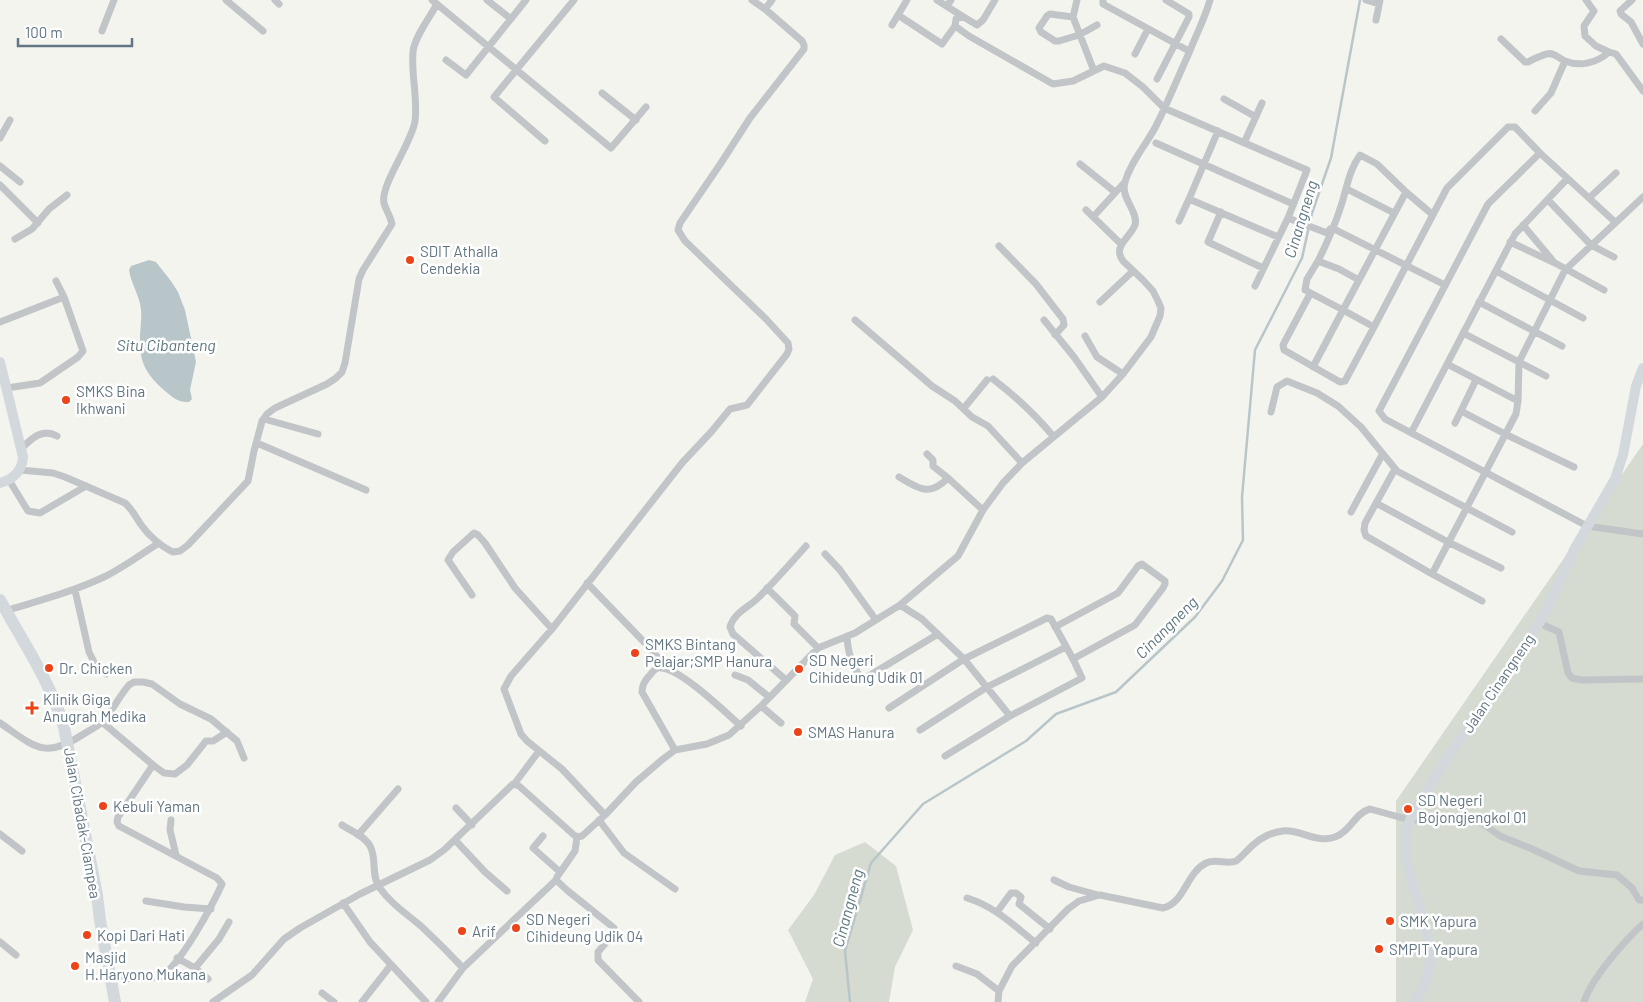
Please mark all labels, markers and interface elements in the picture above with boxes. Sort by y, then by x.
scale bar [18,15,131,47]
text: 100 m [25,23,63,41]
water label: Cinangneng [1279,178,1321,260]
place label: SDIT Athalla Cendekia [420,242,498,277]
marker: SDIT Athalla Cendekia [404,254,416,266]
water label: Situ Cibanteng [116,335,216,354]
place label: SMKS Bina Ikhwani [76,382,145,417]
marker: SMKS Bina Ikhwani [60,394,72,406]
water label: Cinangneng [1131,592,1201,662]
street label: Jalan Cinangneng [1458,630,1538,736]
place label: SMKS Bintang Pelajar;SMP Hanura [645,635,772,670]
marker: SMKS Bintang Pelajar;SMP Hanura [629,647,641,659]
place label: SD Negeri Cihideung Udik 01 [809,651,923,686]
place label: Dr. Chicken [59,659,133,677]
marker: Dr. Chicken [43,662,55,674]
marker: SD Negeri Cihideung Udik 01 [793,663,805,675]
place label: Klinik Giga Anugrah Medika [43,690,146,725]
marker: Klinik Giga Anugrah Medika [25,701,39,715]
place label: SMAS Hanura [808,723,895,741]
marker: SMAS Hanura [792,726,804,738]
street label: Jalan Cibadak-Ciampea [61,746,105,900]
place label: SD Negeri Bojongjengkol 01 [1418,791,1526,826]
place label: Kebuli Yaman [113,797,200,815]
marker: Kebuli Yaman [97,800,109,812]
marker: SD Negeri Bojongjengkol 01 [1402,803,1414,815]
water label: Cinangneng [827,867,867,949]
place label: SD Negeri Cihideung Udik 04 [526,910,643,945]
place label: SMK Yapura [1400,912,1477,930]
marker: SMK Yapura [1384,915,1396,927]
place label: Arif [472,922,496,940]
marker: SD Negeri Cihideung Udik 04 [510,922,522,934]
marker: Arif [456,925,468,937]
place label: Kopi Dari Hati [97,926,185,944]
marker: Kopi Dari Hati [81,929,93,941]
place label: SMPIT Yapura [1389,940,1478,958]
marker: SMPIT Yapura [1373,943,1385,955]
place label: Masjid H.Haryono Mukana [85,948,206,983]
marker: Masjid H.Haryono Mukana [69,960,81,972]

